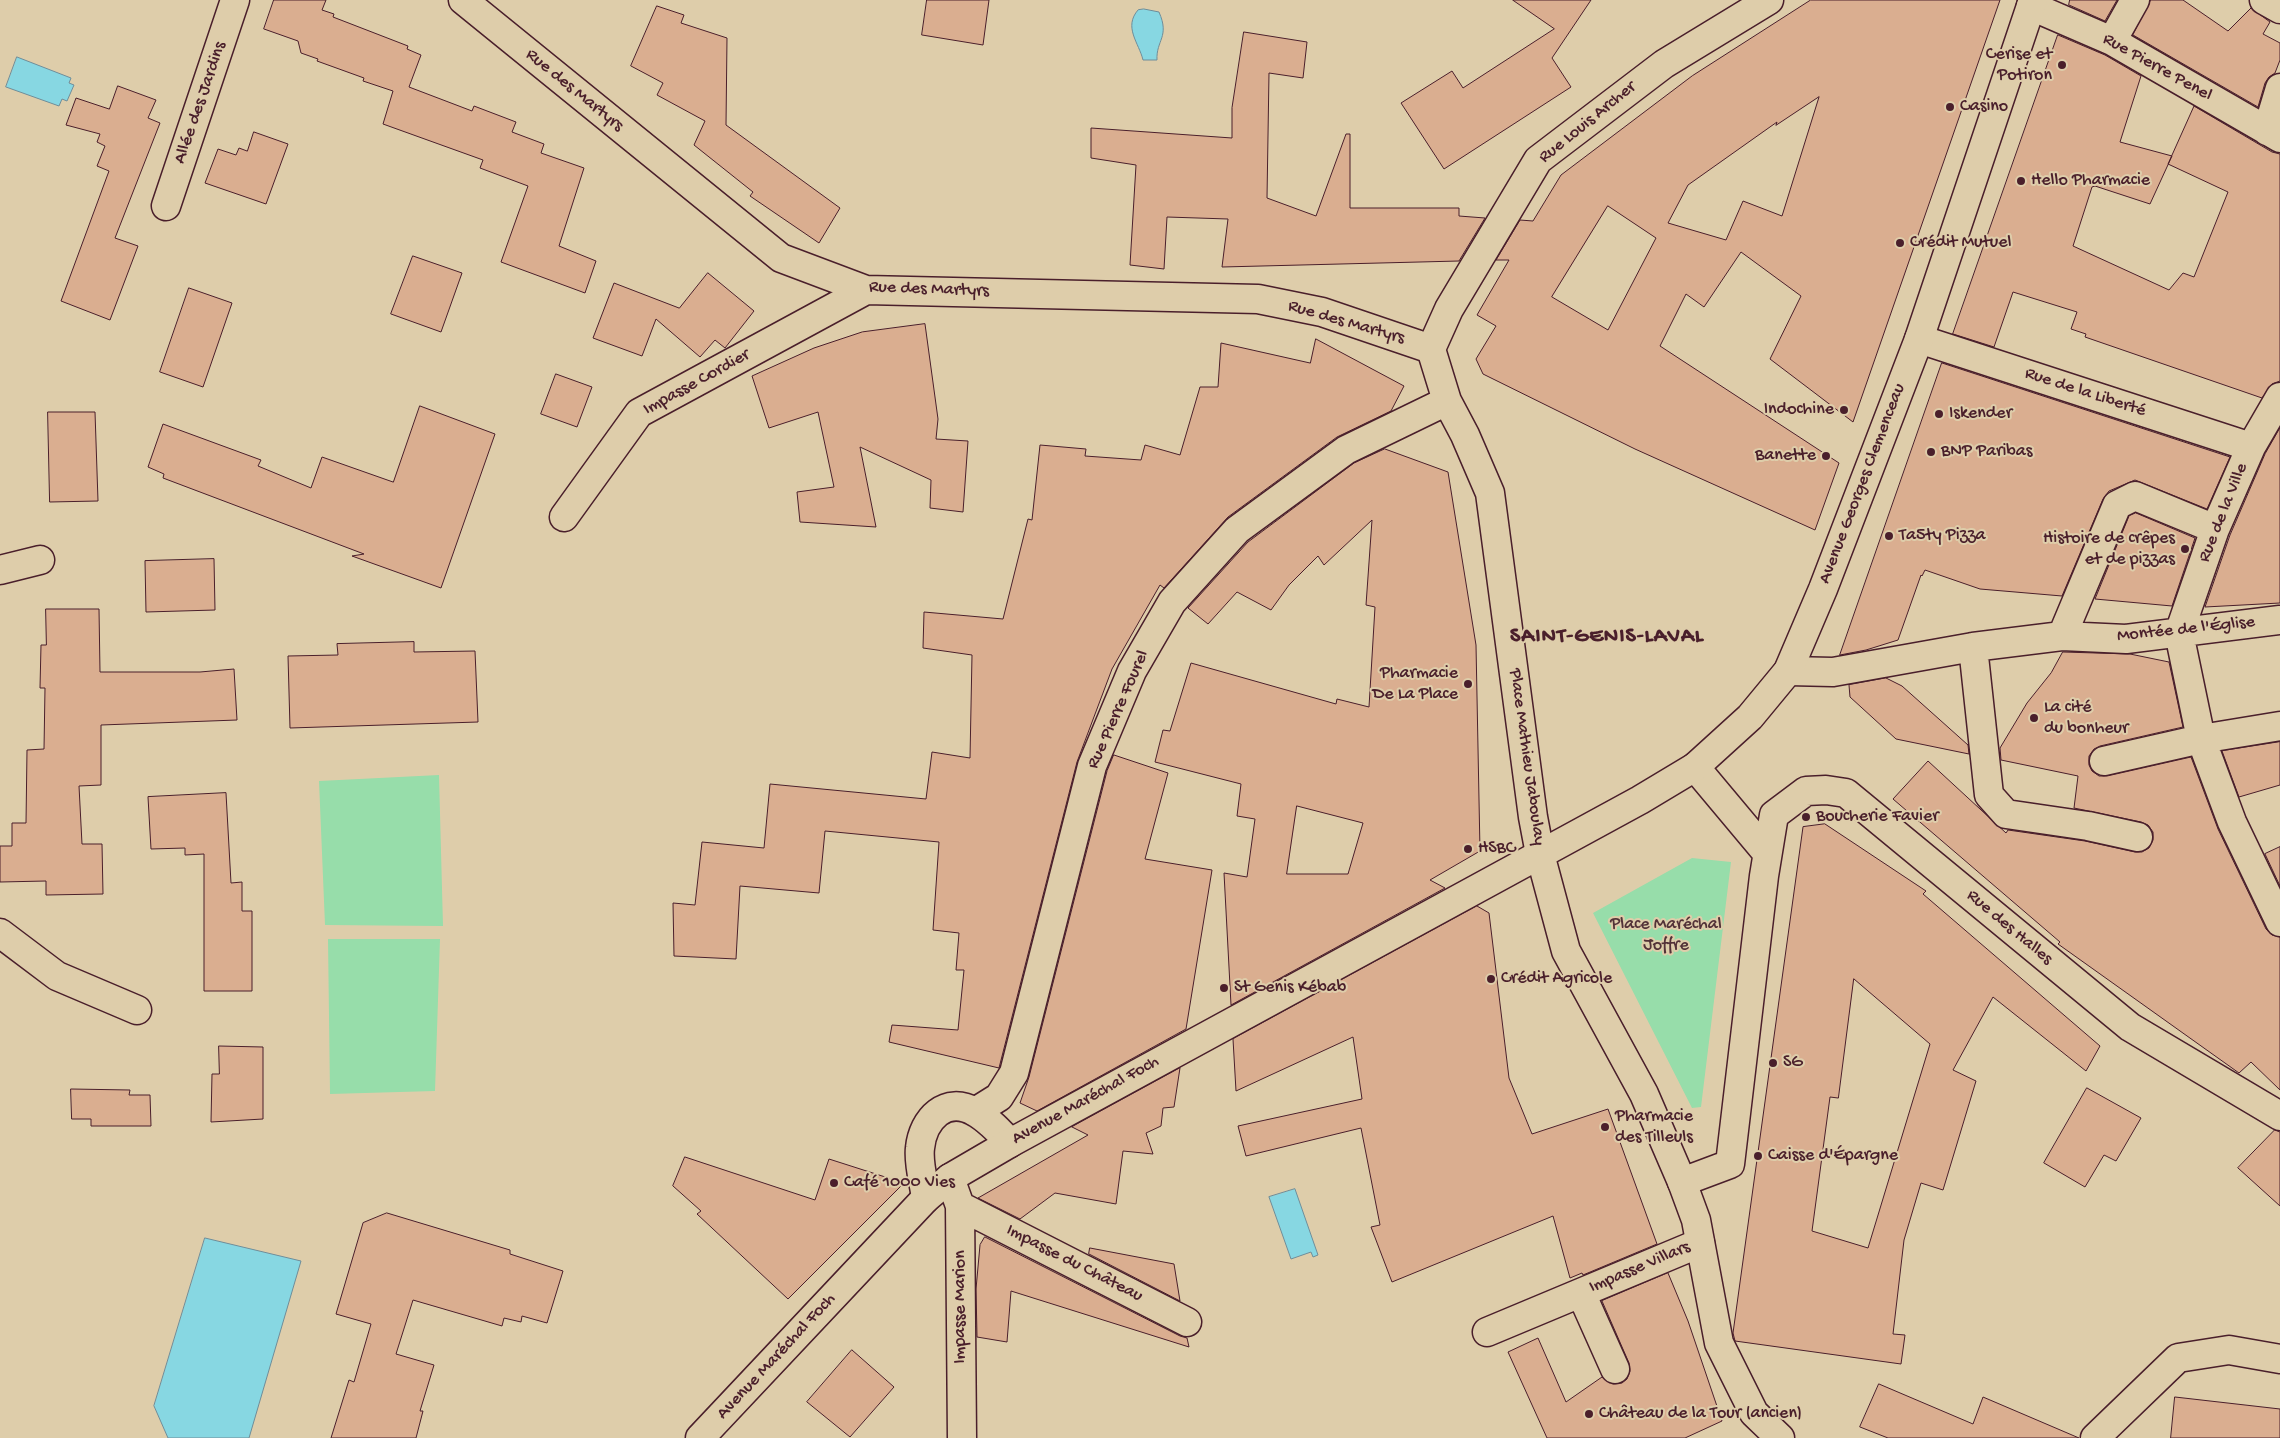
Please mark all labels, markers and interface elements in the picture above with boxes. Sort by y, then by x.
street label: Rue Pierre Penel [2098,29,2216,107]
street label: Allée des Jardins [170,39,232,167]
place label: Cerise et Potiron [1986,44,2052,86]
street label: Rue des Martyrs [520,45,628,137]
marker: Cerise et Potiron [2056,59,2068,71]
street label: Rue Louis Archer [1535,77,1641,169]
place label: Casino [1960,96,2008,118]
marker: Casino [1944,101,1956,113]
place label: Hello Pharmacie [2031,170,2150,192]
marker: Hello Pharmacie [2015,175,2027,187]
place label: Crédit Mutuel [1910,232,2011,254]
marker: Crédit Mutuel [1894,237,1906,249]
street label: Rue des Martyrs [869,277,989,303]
street label: Rue des Martyrs [1285,296,1407,350]
street label: Impasse Cordier [640,345,754,421]
street label: Rue de la Liberté [2022,363,2148,423]
street label: Avenue Georges Clemenceau [1815,381,1911,587]
place label: Indochine [1764,399,1834,421]
place label: Iskender [1949,403,2012,425]
marker: Indochine [1838,404,1850,416]
marker: Iskender [1933,408,1945,420]
place label: BNP Paribas [1941,441,2032,463]
place label: Banette [1755,445,1816,467]
marker: BNP Paribas [1925,446,1937,458]
marker: Banette [1820,450,1832,462]
street label: Rue de la Ville [2194,460,2254,566]
place label: Ta5ty Pizza [1899,525,1986,547]
place label: Histoire de crêpes et de pizzas [2043,528,2175,570]
marker: Ta5ty Pizza [1883,530,1895,542]
marker: Histoire de crêpes et de pizzas [2179,543,2191,555]
street label: Montée de l'Église [2116,612,2256,648]
district label: SAINT-GENIS-LAVAL [1508,625,1706,651]
street label: Rue Pierre Fourel [1083,647,1155,773]
place label: Pharmacie De La Place [1373,663,1458,706]
street label: Place Mathieu Jaboulay [1503,667,1549,847]
marker: Pharmacie De La Place [1462,678,1474,690]
place label: La cité du bonheur [2044,697,2128,740]
marker: La cité du bonheur [2028,712,2040,724]
place label: Boucherie Favier [1816,806,1939,828]
marker: Boucherie Favier [1800,811,1812,823]
place label: HSBC [1478,838,1516,860]
marker: HSBC [1462,843,1474,855]
street label: Rue des Halles [1961,886,2057,970]
park label: Place Maréchal Joffre [1610,914,1722,956]
place label: Crédit Agricole [1501,968,1612,990]
marker: Crédit Agricole [1485,973,1497,985]
place label: St Genis Kébab [1234,977,1346,999]
marker: St Genis Kébab [1218,982,1230,994]
street label: Avenue Maréchal Foch [1009,1052,1163,1150]
place label: SG [1783,1052,1803,1074]
marker: SG [1767,1057,1779,1069]
place label: Pharmacie des Tilleuls [1615,1106,1693,1148]
marker: Pharmacie des Tilleuls [1599,1121,1611,1133]
place label: Caisse d'Épargne [1768,1145,1898,1167]
marker: Caisse d'Épargne [1752,1150,1764,1162]
place label: Café 1000 Vies [844,1172,955,1194]
marker: Café 1000 Vies [828,1177,840,1189]
street label: Impasse du Château [1002,1220,1146,1308]
street label: Impasse Villars [1586,1237,1694,1299]
street label: Impasse Marion [950,1250,972,1364]
street label: Avenue Maréchal Foch [713,1289,841,1425]
place label: Château de la Tour (ancien) [1599,1403,1802,1425]
marker: Château de la Tour (ancien) [1583,1408,1595,1420]

